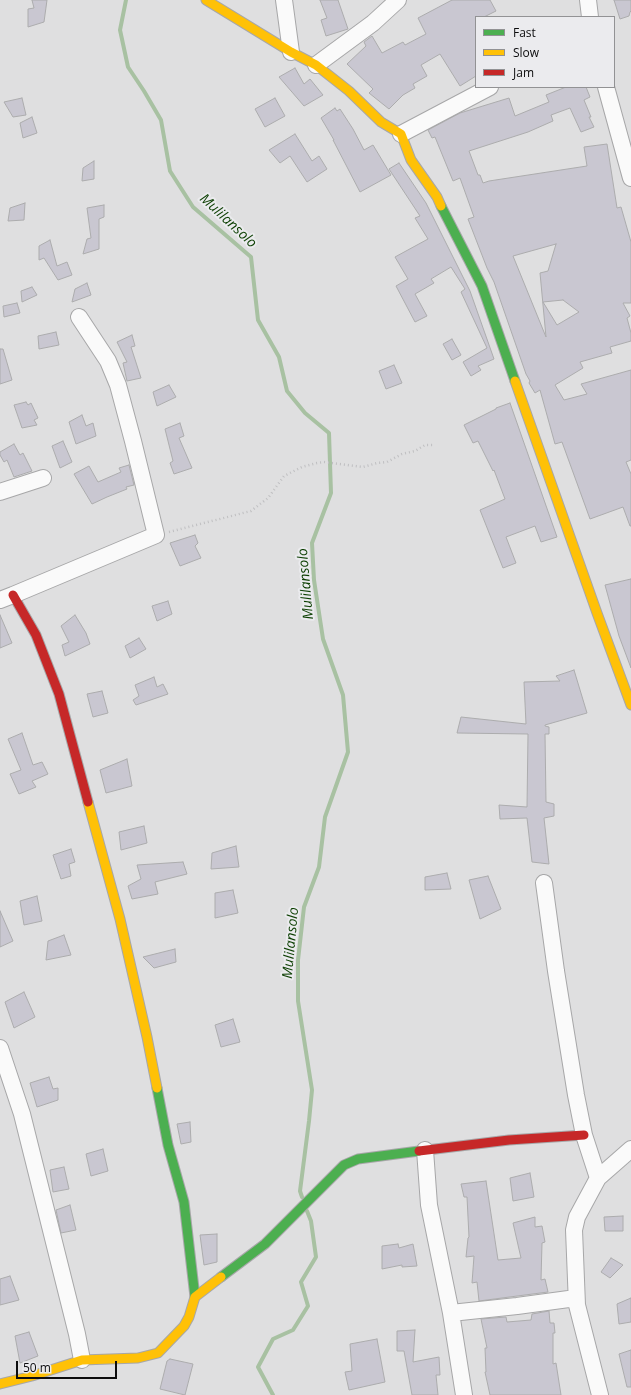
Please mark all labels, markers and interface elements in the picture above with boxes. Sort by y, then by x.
legend [475,16,615,88]
text: Fast [513,24,536,41]
text: Slow [513,44,539,61]
text: Jam [513,64,534,81]
water label: Mulilansolo [196,190,260,252]
water label: Mulilansolo [295,548,317,620]
water label: Mulilansolo [280,907,302,979]
scale bar [18,1353,119,1379]
text: 50 m [23,1359,51,1376]

